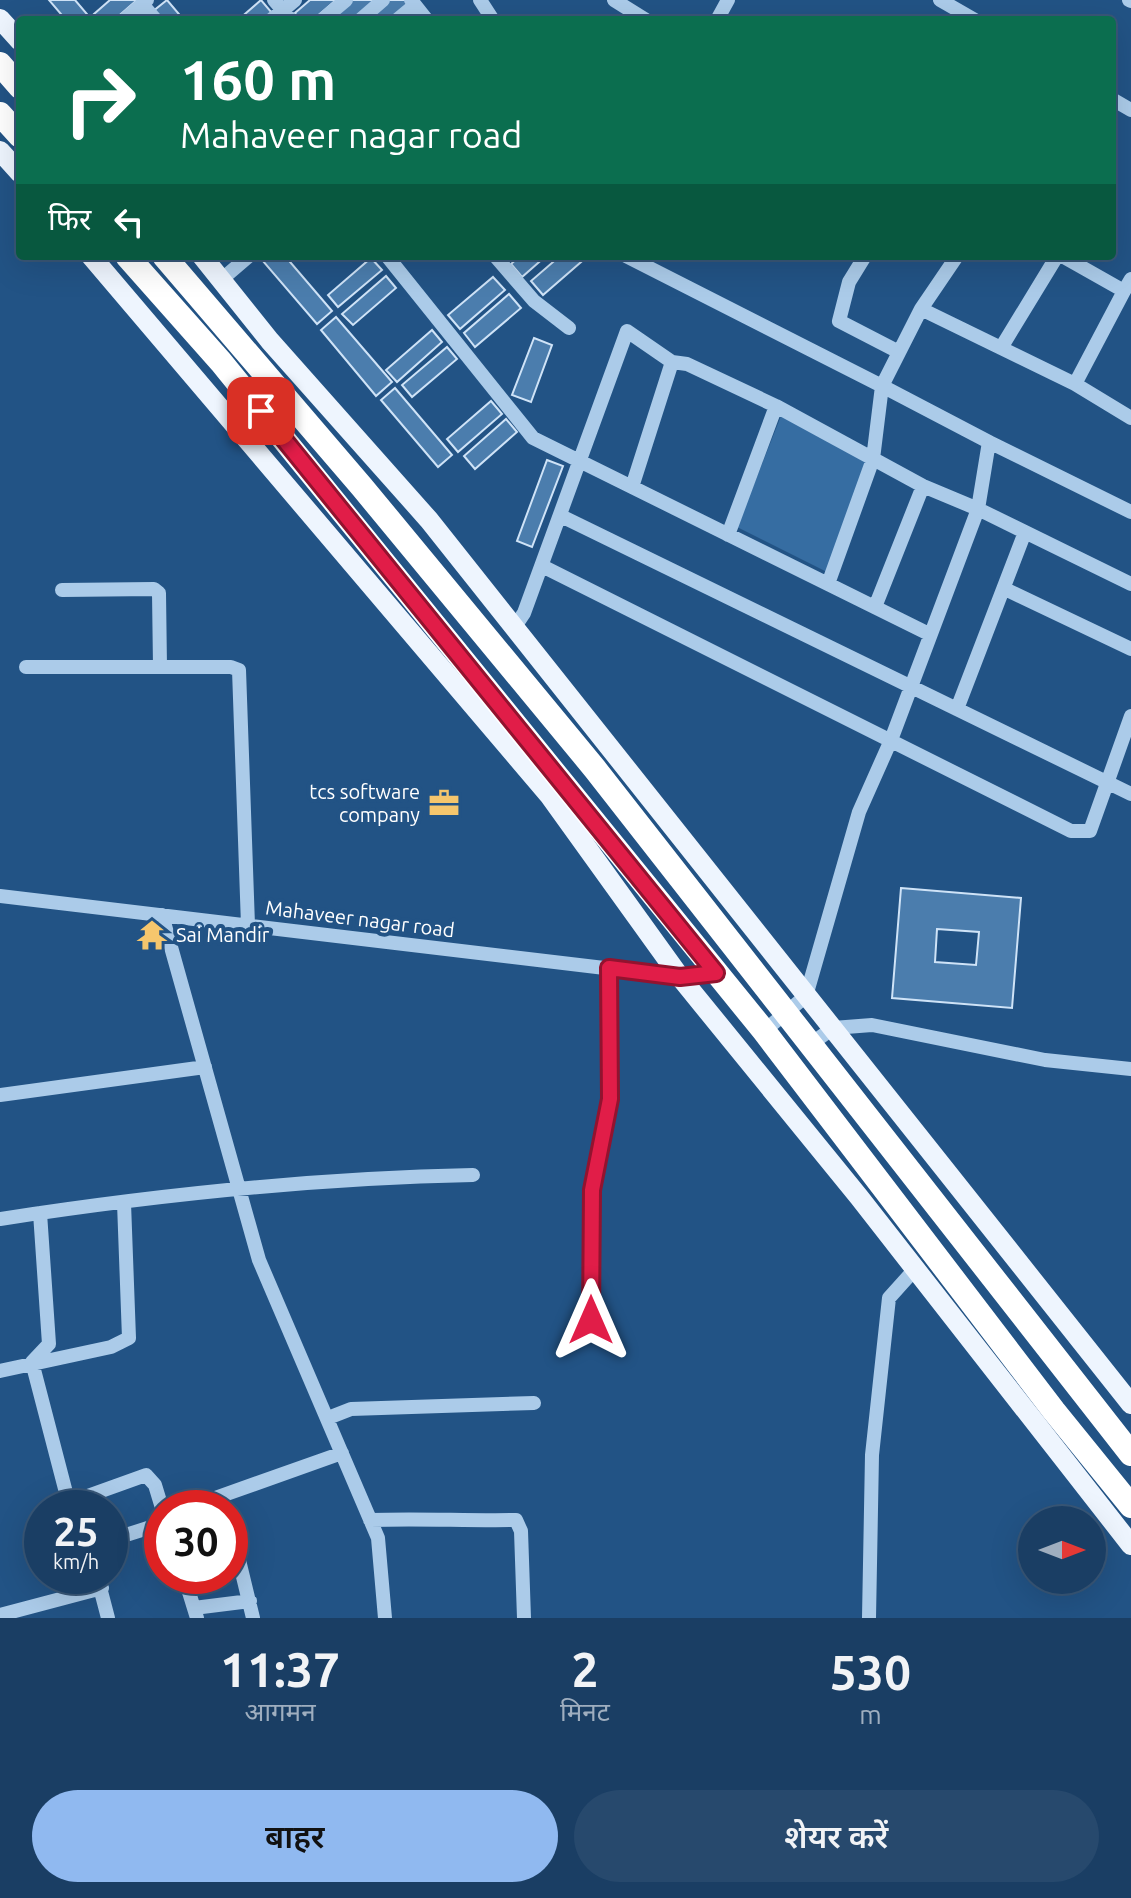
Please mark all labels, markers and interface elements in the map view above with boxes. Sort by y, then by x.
icon: right [48,48,152,152]
text: 160 m [180,48,336,111]
text: Mahaveer nagar road [180,114,522,155]
icon: left [107,200,151,244]
text: फिर [48,202,91,236]
pin [227,377,295,445]
icon: arrive [239,389,283,433]
place label: tcs software company [309,780,420,826]
office icon: tcs software company [427,786,461,820]
street label: Mahaveer nagar road [264,896,456,942]
temple icon: Sai Mandir [135,918,169,952]
place label: Sai Mandir [176,923,270,946]
position arrow [549,1278,633,1362]
speed limit sign: 30 [144,1490,248,1594]
north arrow [1018,1506,1106,1594]
map controls [1018,1506,1106,1594]
text: 25 [53,1509,99,1554]
text: km/h [53,1550,99,1573]
text: 11:37 [220,1642,340,1696]
text: 2 [571,1642,598,1696]
text: 530 [830,1645,911,1699]
text: आगमन [244,1697,316,1726]
text: मिनट [560,1697,610,1726]
text: m [859,1700,882,1729]
button: बाहर [32,1790,558,1882]
button: शेयर करें [574,1790,1099,1882]

